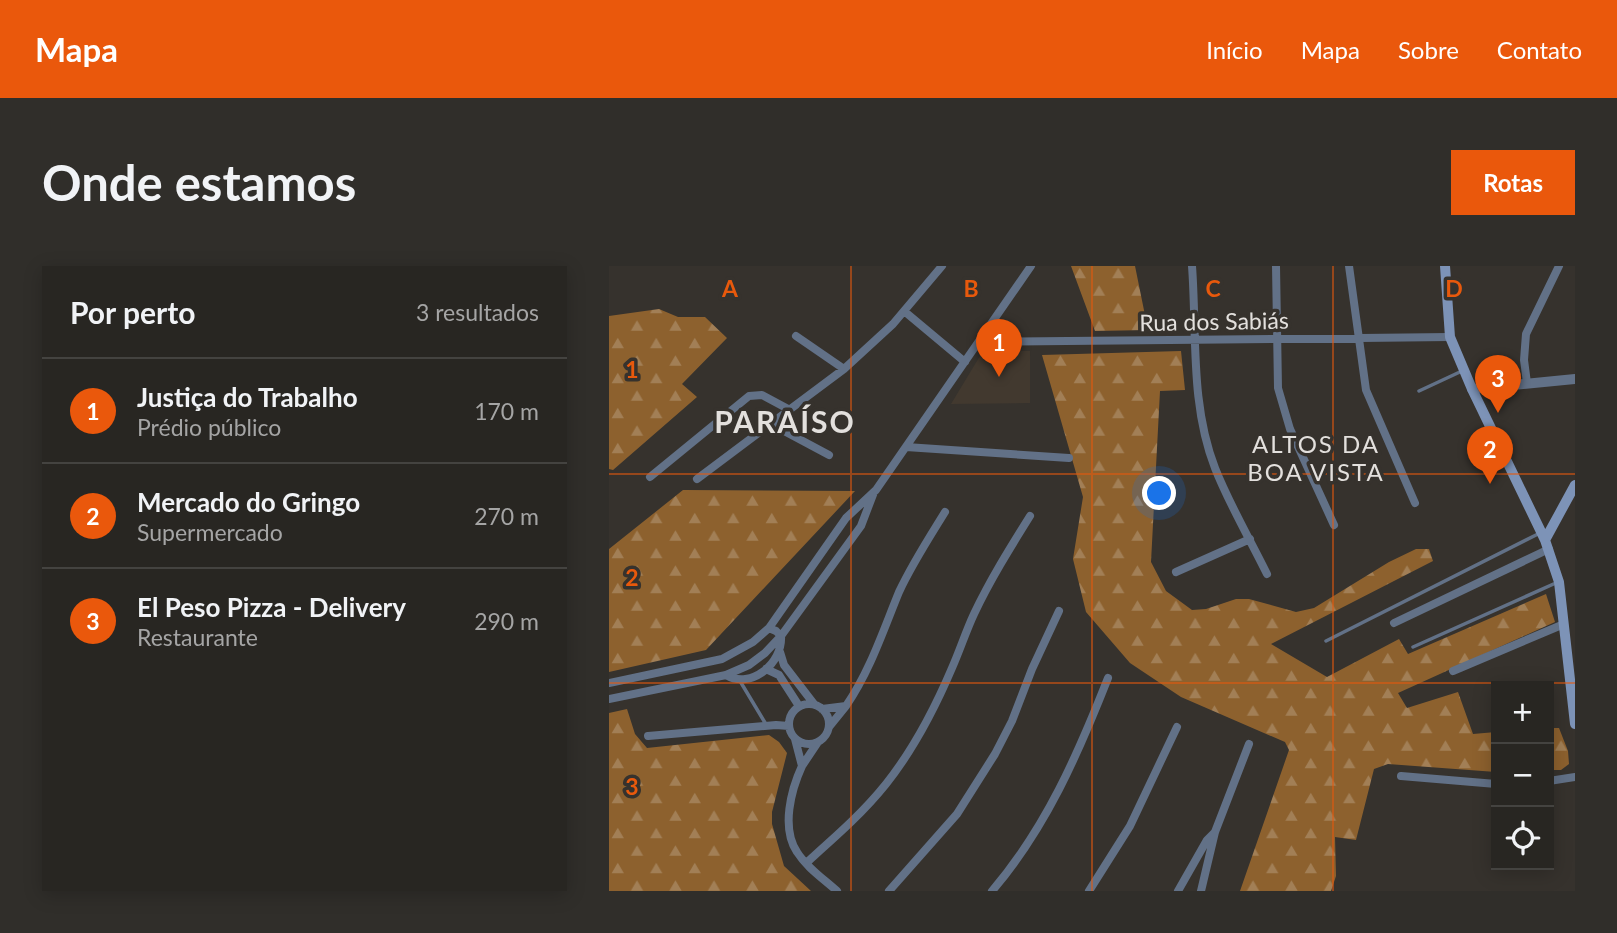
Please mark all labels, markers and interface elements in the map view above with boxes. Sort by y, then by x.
text: Mapa [35,29,118,69]
text: Início [1206,35,1263,64]
text: Mapa [1301,35,1360,64]
text: Sobre [1398,35,1459,64]
text: Contato [1497,35,1582,64]
button: Rotas [1451,150,1575,215]
text: Onde estamos [42,153,356,211]
text: A [721,274,739,302]
text: B [963,274,979,302]
text: C [1205,274,1221,302]
text: D [1445,274,1463,302]
text: Por perto [70,294,195,330]
text: 3 resultados [416,298,539,326]
street label: Rua dos Sabiás [1139,306,1289,336]
pin: 1 [976,319,1022,377]
text: 1 [625,355,639,383]
pin: 3 [1475,355,1521,413]
text: Justiça do Trabalho [137,381,358,413]
text: 1 [86,397,100,425]
text: 170 m [474,397,539,425]
district label: PARAÍSO [714,403,856,439]
text: Prédio público [137,413,281,441]
pin: 2 [1467,426,1513,484]
district label: ALTOS DA BOA VISTA [1247,429,1385,486]
your location [1142,476,1176,510]
text: Mercado do Gringo [137,486,360,518]
text: 2 [86,502,100,530]
text: 270 m [474,502,539,530]
text: Supermercado [137,518,283,546]
text: 2 [625,563,639,591]
text: El Peso Pizza - Delivery [137,591,406,623]
text: 3 [86,607,100,635]
text: 290 m [474,607,539,635]
text: Restaurante [137,623,258,651]
map controls [1491,681,1554,870]
button: + [1491,681,1554,744]
button: − [1491,744,1554,807]
text: 3 [625,772,639,800]
button: locate [1491,807,1554,870]

